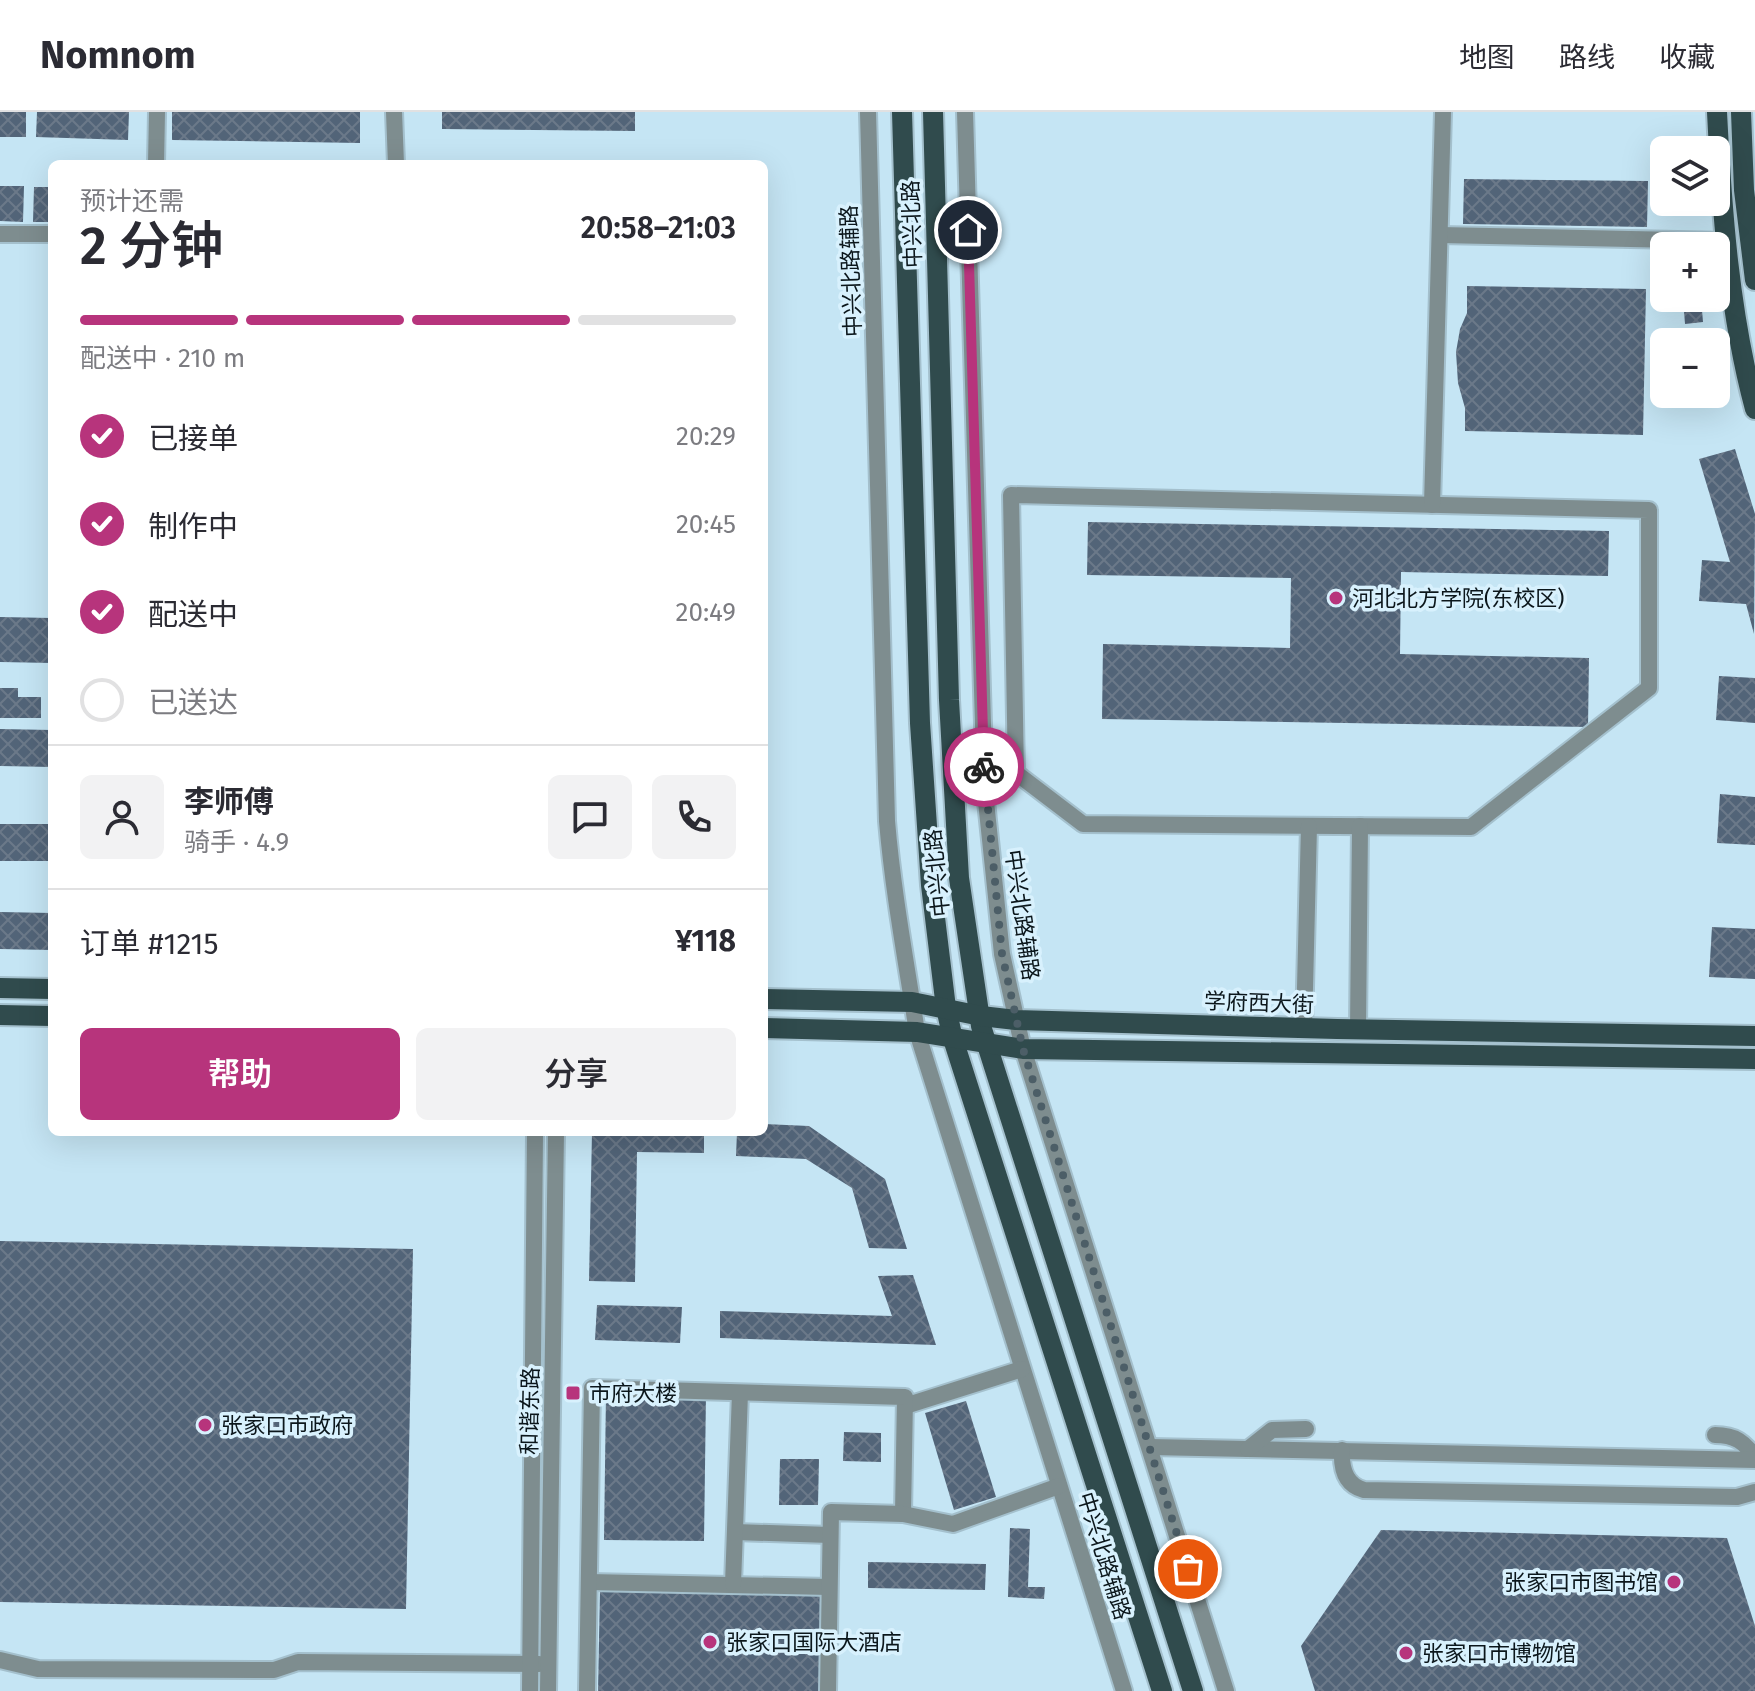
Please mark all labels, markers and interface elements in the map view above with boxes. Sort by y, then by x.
text: Nomnom [40,32,196,78]
text: 地图 [1459,41,1515,74]
text: 路线 [1559,41,1615,74]
text: 收藏 [1659,41,1715,74]
map controls [1650,136,1730,408]
button: layers [1650,136,1730,216]
street label: 中兴北路 [897,180,927,268]
text: 预计还需 [80,186,184,217]
pin [934,196,1002,264]
street label: 中兴北路辅路 [835,205,867,337]
icon: home [946,208,990,252]
text: 20:58–21:03 [581,210,736,246]
text: 2 分钟 [80,215,223,278]
button: + [1650,232,1730,312]
button: − [1650,328,1730,408]
text: 配送中 · 210 m [80,343,245,374]
icon: check [80,414,124,458]
text: 已接单 [148,421,238,457]
text: 20:29 [676,421,736,452]
icon: check [80,502,124,546]
text: 制作中 [148,509,238,545]
text: 20:45 [676,509,736,540]
place label: 河北北方学院(东校区) [1352,585,1564,612]
marker: 河北北方学院(东校区) [1327,589,1345,607]
icon: check [80,590,124,634]
text: 配送中 [148,597,238,633]
text: 20:49 [676,597,736,628]
text: 已送达 [148,685,238,721]
courier [944,727,1024,807]
icon: bike [962,745,1006,789]
button: person [80,775,164,859]
button: chat [548,775,632,859]
button: phone [652,775,736,859]
text: 李师傅 [184,784,274,820]
text: 骑手 · 4.9 [184,827,289,858]
street label: 中兴北路 [919,828,955,918]
street label: 中兴北路辅路 [999,848,1045,982]
text: ¥118 [675,923,736,959]
text: 订单 #1215 [80,926,219,962]
street label: 学府西大街 [1204,988,1314,1018]
button: 帮助 [80,1028,400,1120]
button: 分享 [416,1028,736,1120]
street label: 和谐东路 [516,1367,544,1455]
place label: 市府大楼 [589,1380,677,1407]
marker: 市府大楼 [564,1384,582,1402]
place label: 张家口市政府 [221,1412,353,1439]
marker: 张家口市政府 [196,1416,214,1434]
street label: 中兴北路辅路 [1072,1489,1136,1623]
pin [1154,1535,1222,1603]
icon: bag [1166,1547,1210,1591]
place label: 张家口市图书馆 [1504,1569,1658,1596]
marker: 张家口市图书馆 [1665,1573,1683,1591]
place label: 张家口国际大酒店 [726,1629,902,1656]
marker: 张家口国际大酒店 [701,1633,719,1651]
place label: 张家口市博物馆 [1422,1640,1576,1667]
marker: 张家口市博物馆 [1397,1644,1415,1662]

